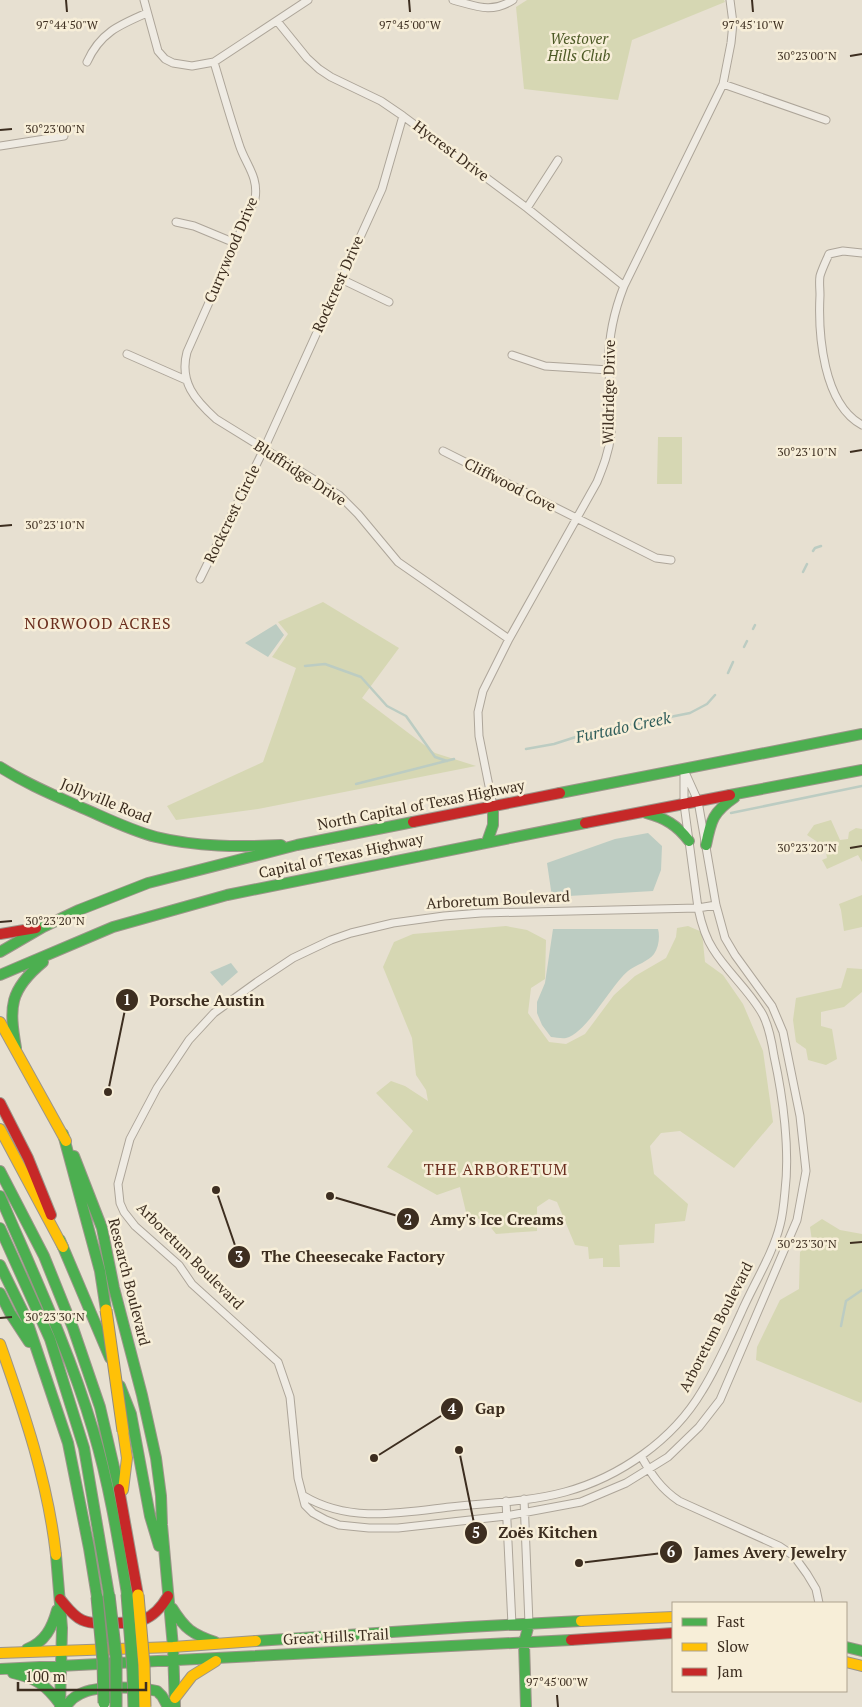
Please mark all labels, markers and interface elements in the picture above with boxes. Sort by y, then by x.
text: 97°44'50"W [36,17,99,32]
text: 97°45'00"W [379,17,442,32]
text: 97°45'10"W [722,17,785,32]
park label: Westover Hills Club [547,28,611,65]
text: 30°23'00"N [777,48,837,63]
street label: Hycrest Drive [410,115,494,185]
text: 30°23'00"N [25,121,85,136]
street label: Currywood Drive [199,194,261,306]
street label: Rockcrest Drive [307,232,367,335]
street label: Wildridge Drive [597,339,619,445]
street label: Bluffridge Drive [251,435,350,509]
text: 30°23'10"N [777,444,837,459]
street label: Cliffwood Cove [461,452,560,516]
street label: Rockcrest Circle [199,461,264,566]
text: 30°23'10"N [25,517,85,532]
district label: NORWOOD ACRES [24,612,172,634]
water label: Furtado Creek [573,706,673,748]
street label: Jollyville Road [58,773,155,827]
street label: North Capital of Texas Highway [315,774,527,834]
street label: Capital of Texas Highway [257,828,425,882]
text: 30°23'20"N [777,840,837,855]
street label: Arboretum Boulevard [426,885,570,913]
text: 30°23'20"N [25,913,85,928]
callout: Porsche Austin [115,984,275,1015]
text: 1 [123,989,131,1009]
text: Porsche Austin [150,989,265,1011]
district label: THE ARBORETUM [424,1158,568,1180]
street label: Arboretum Boulevard [133,1197,249,1313]
callout: Amy's Ice Creams [395,1204,574,1235]
text: Amy's Ice Creams [430,1208,564,1230]
text: 2 [404,1209,412,1229]
street label: Research Boulevard [104,1216,155,1348]
text: 30°23'30"N [777,1236,837,1251]
callout: The Cheesecake Factory [226,1241,454,1272]
text: The Cheesecake Factory [261,1245,445,1267]
text: 3 [235,1246,243,1266]
street label: Arboretum Boulevard [674,1258,757,1395]
text: 30°23'30"N [25,1309,85,1324]
callout: Gap [440,1393,515,1424]
text: Gap [475,1397,505,1419]
text: 4 [448,1398,457,1418]
callout: Zoës Kitchen [463,1517,608,1548]
text: Zoës Kitchen [498,1521,598,1543]
text: 5 [472,1522,480,1542]
callout: James Avery Jewelry [659,1536,857,1567]
text: 6 [667,1541,676,1561]
text: James Avery Jewelry [694,1541,847,1563]
legend [672,1602,847,1692]
text: Fast [717,1611,745,1631]
street label: Great Hills Trail [282,1623,390,1649]
text: Slow [717,1636,750,1656]
scale bar [18,1660,145,1692]
text: Jam [717,1661,743,1681]
text: 100 m [25,1666,66,1686]
text: 97°45'00"W [526,1674,589,1689]

